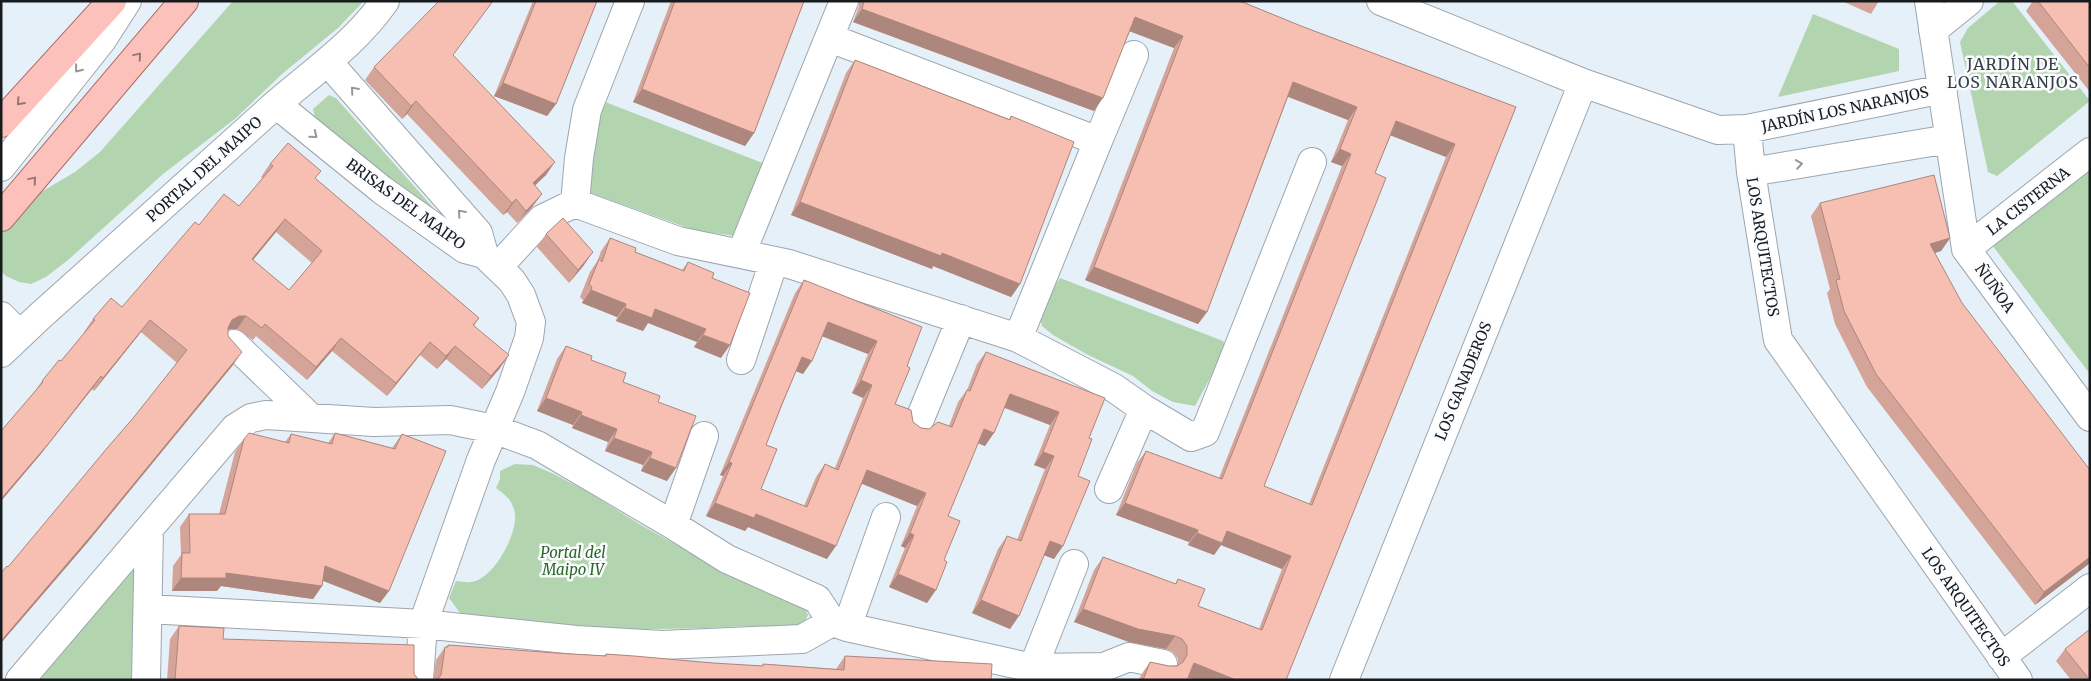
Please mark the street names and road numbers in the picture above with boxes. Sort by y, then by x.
street label: JARDÍN LOS NARANJOS [1759,81,1930,136]
street label: PORTAL DEL MAIPO [142,112,266,226]
street label: BRISAS DEL MAIPO [343,154,470,254]
street label: LA CISTERNA [1983,162,2074,239]
street label: LOS ARQUITECTOS [1743,176,1783,318]
street label: ÑUÑOA [1971,260,2019,316]
street label: LOS GANADEROS [1431,319,1495,443]
street label: LOS ARQUITECTOS [1918,544,2014,670]

